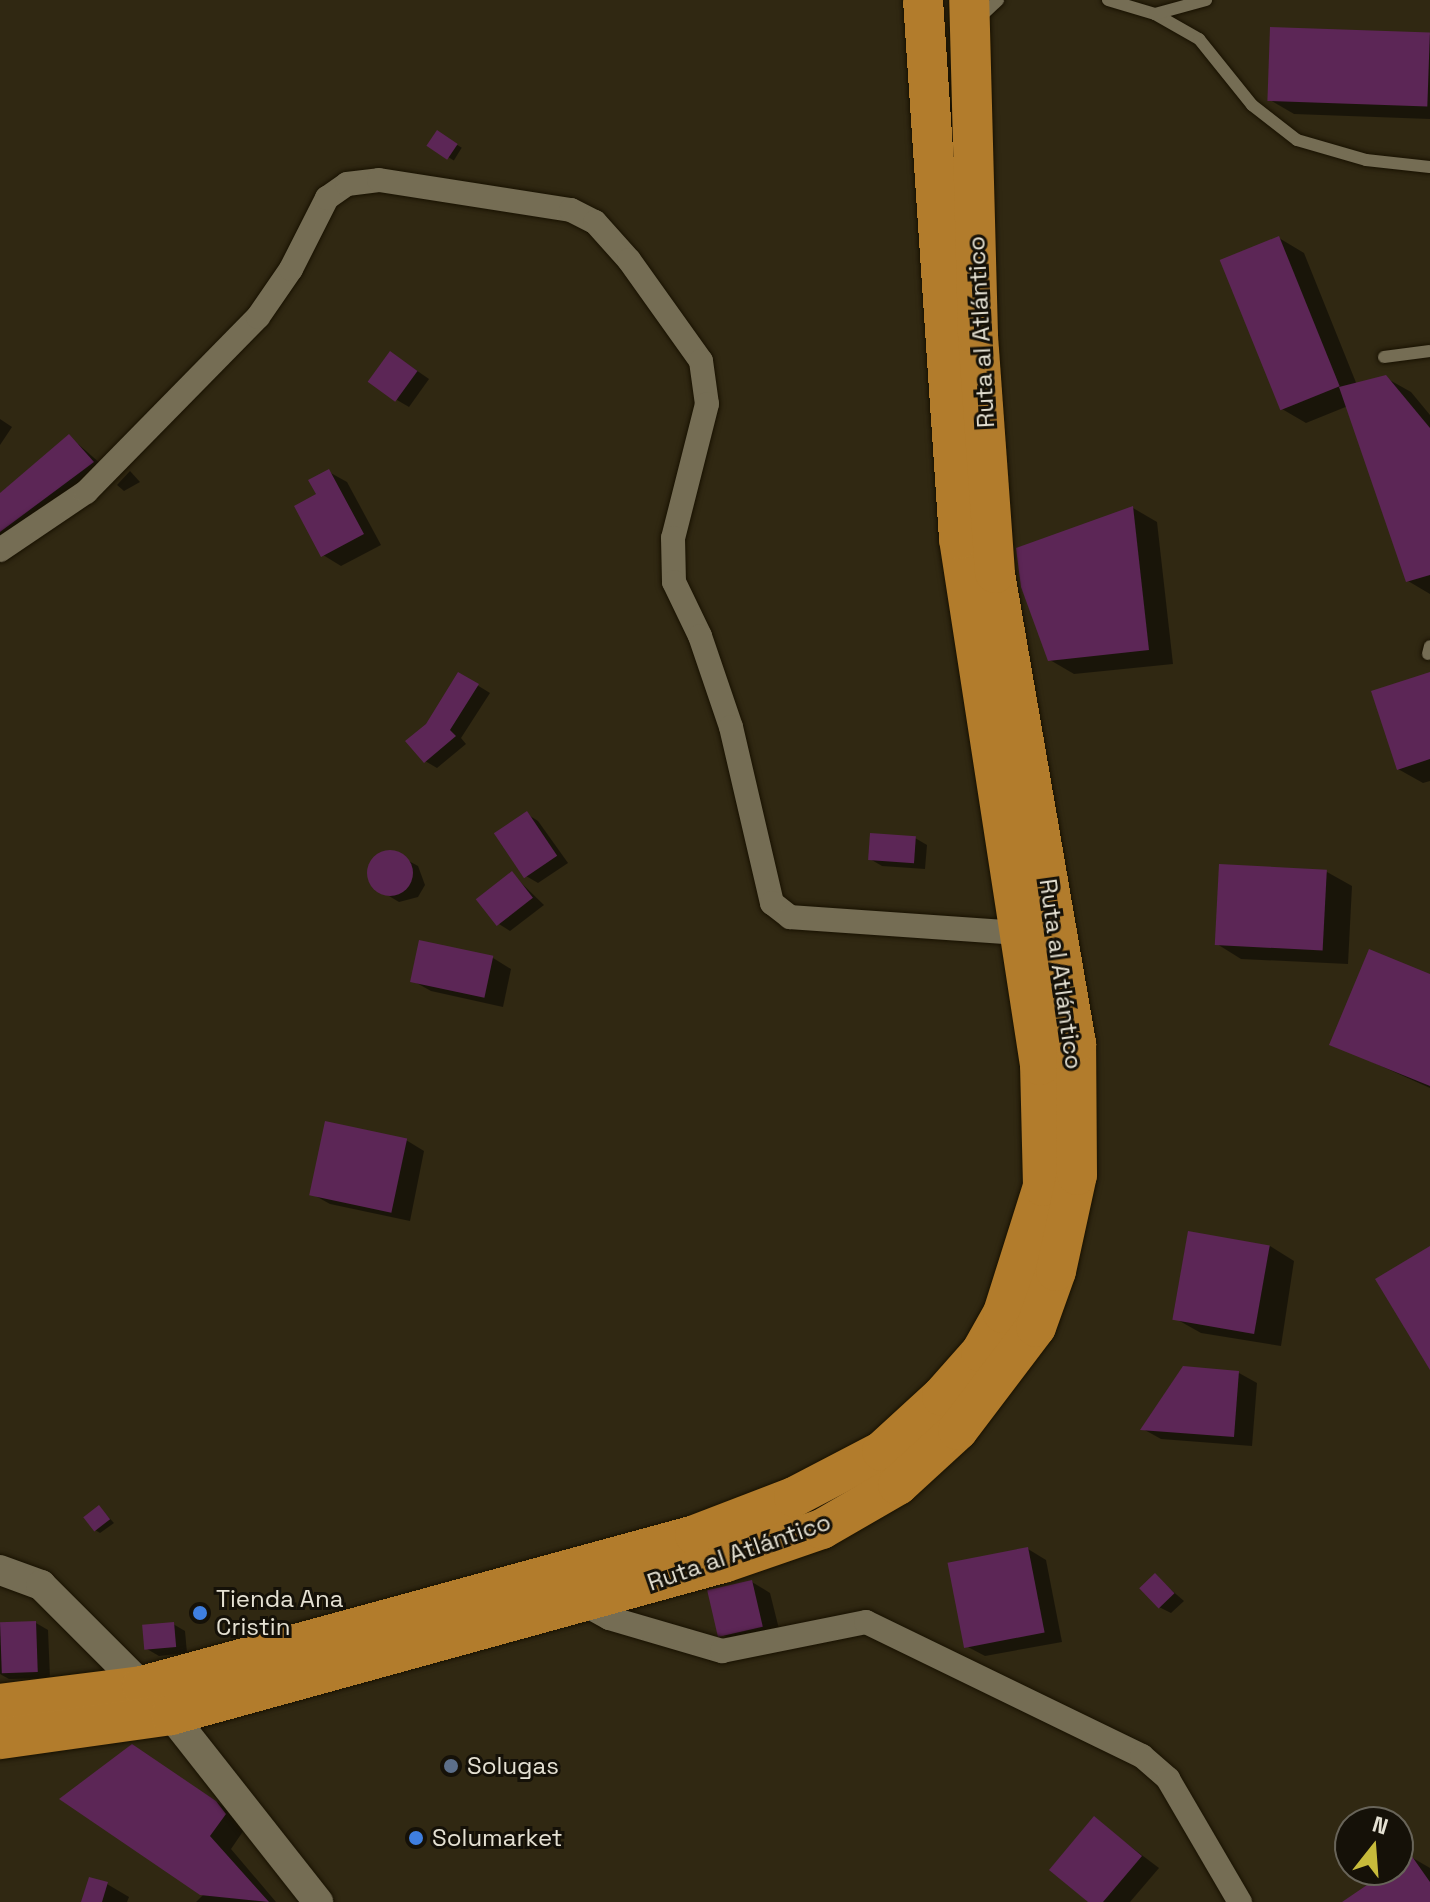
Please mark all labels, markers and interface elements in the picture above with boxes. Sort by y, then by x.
street label: Ruta al Atlántico [962,235,1000,429]
street label: Ruta al Atlántico [1033,877,1089,1071]
street label: Ruta al Atlántico [643,1507,835,1597]
place label: Tienda Ana Cristin [216,1585,344,1641]
marker: Tienda Ana Cristin [191,1604,209,1622]
place label: Solugas [467,1752,559,1780]
marker: Solugas [442,1757,460,1775]
north arrow [1334,1806,1414,1886]
text: N [1369,1809,1392,1841]
place label: Solumarket [432,1824,563,1852]
marker: Solumarket [407,1829,425,1847]

